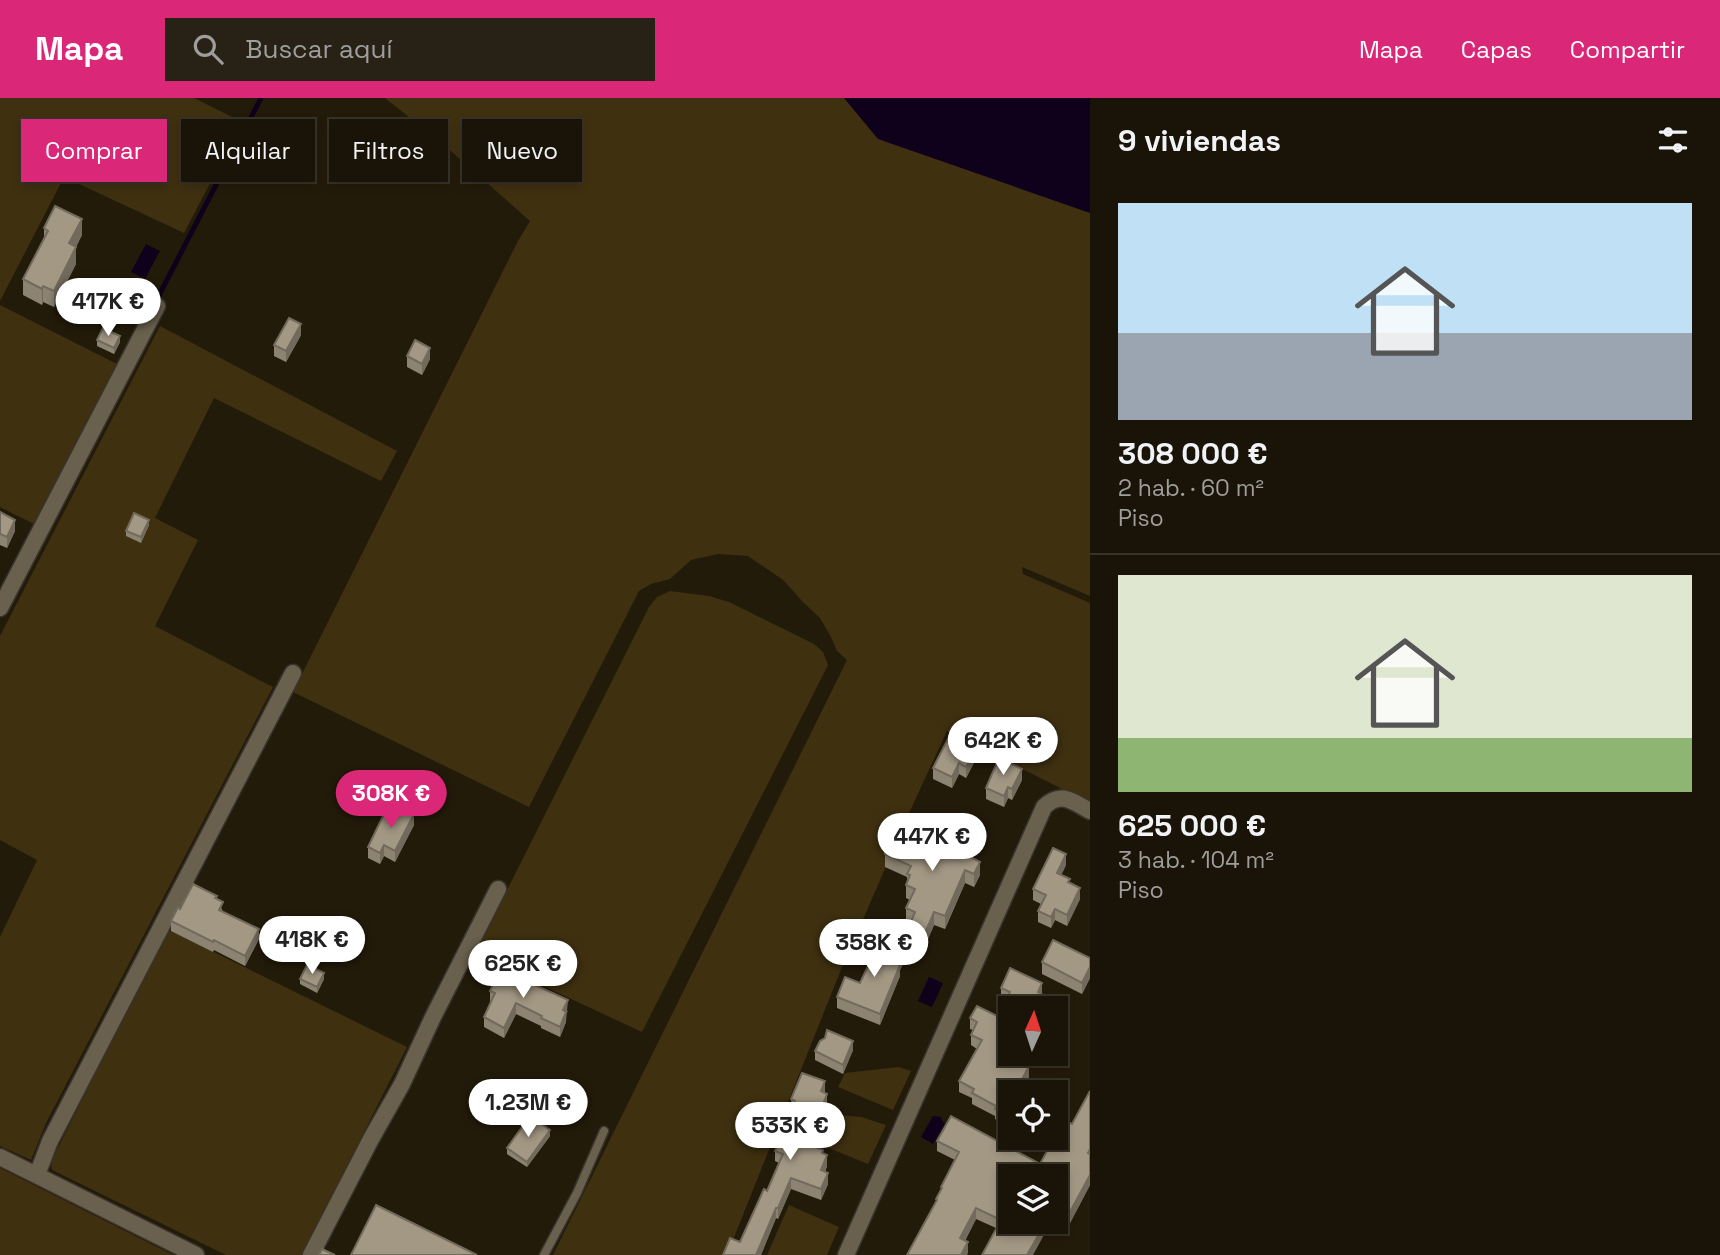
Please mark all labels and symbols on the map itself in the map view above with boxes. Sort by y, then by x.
pin: 417K € [51,278,165,338]
pin: 642K € [946,718,1060,777]
pin: 308K € [334,770,448,830]
pin: 447K € [875,814,989,873]
pin: 418K € [255,916,369,976]
pin: 358K € [817,920,931,979]
pin: 625K € [466,940,580,1000]
north arrow [998,996,1068,1066]
pin: 1.23M € [463,1080,593,1139]
pin: 533K € [733,1102,847,1162]

